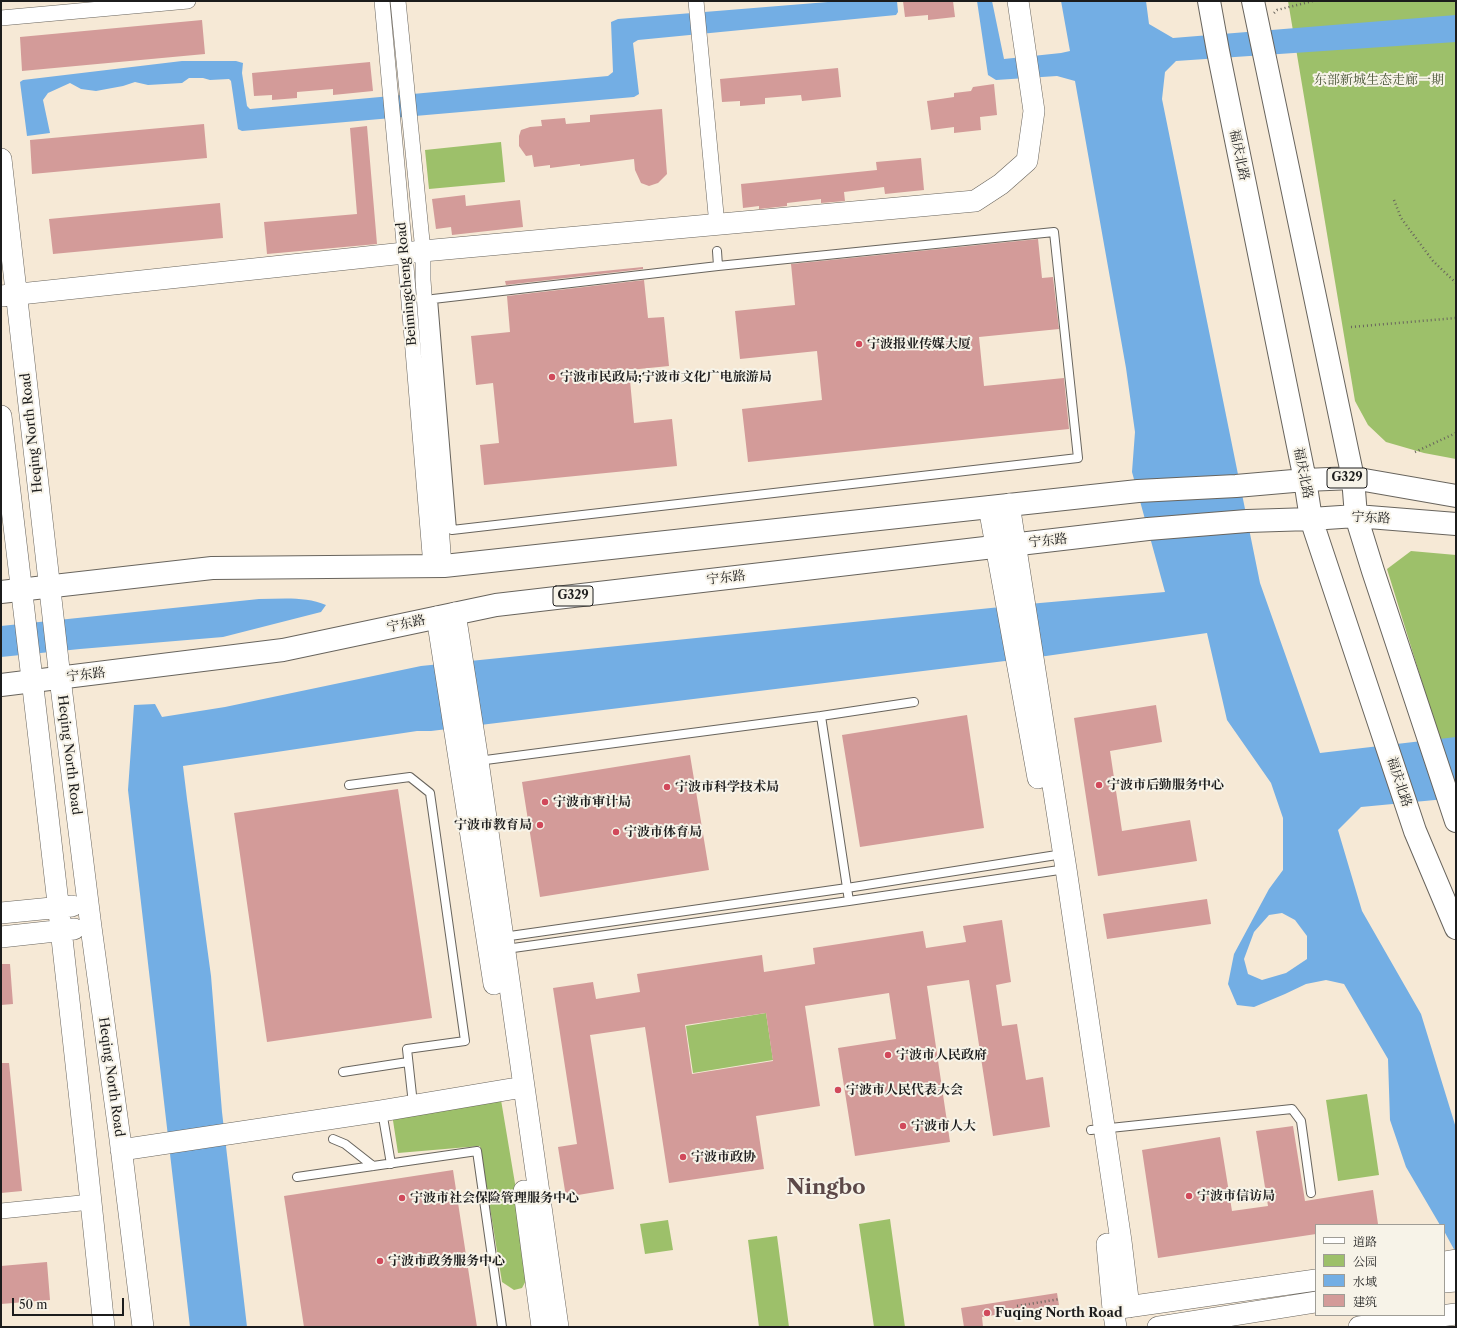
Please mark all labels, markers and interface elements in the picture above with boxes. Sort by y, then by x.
park label: 东部新城生态走廊一期 [1314,72,1444,88]
street label: 福庆北路 [1226,128,1252,182]
street label: Beimingcheng Road [394,221,420,347]
place label: 宁波报业传媒大厦 [867,336,971,352]
marker: 宁波报业传媒大厦 [854,339,864,349]
place label: 宁波市民政局;宁波市文化广电旅游局 [560,369,772,385]
street label: Heqing North Road [18,372,46,494]
marker: 宁波市民政局;宁波市文化广电旅游局 [547,372,557,382]
street label: 福庆北路 [1290,446,1316,500]
road number: G329 [1327,468,1367,488]
street label: 宁东路 [1351,509,1391,527]
street label: 宁东路 [1028,531,1068,551]
street label: 宁东路 [706,568,746,588]
road number: G329 [553,586,593,606]
street label: 宁东路 [385,612,427,636]
street label: 宁东路 [66,665,106,685]
street label: Heqing North Road [54,694,84,816]
street label: 福庆北路 [1384,755,1414,809]
place label: 宁波市后勤服务中心 [1107,777,1224,793]
place label: 宁波市科学技术局 [675,779,779,795]
marker: 宁波市后勤服务中心 [1094,780,1104,790]
marker: 宁波市科学技术局 [662,782,672,792]
place label: 宁波市审计局 [553,794,631,810]
marker: 宁波市审计局 [540,797,550,807]
place label: 宁波市教育局 [454,817,532,833]
marker: 宁波市教育局 [535,820,545,830]
place label: 宁波市体育局 [624,824,702,840]
marker: 宁波市体育局 [611,827,621,837]
street label: Heqing North Road [95,1016,127,1138]
place label: 宁波市人民政府 [896,1047,987,1063]
marker: 宁波市人民政府 [883,1050,893,1060]
place label: 宁波市人民代表大会 [846,1082,963,1098]
marker: 宁波市人民代表大会 [833,1085,843,1095]
place label: 宁波市人大 [911,1118,976,1134]
marker: 宁波市人大 [898,1121,908,1131]
place label: 宁波市政协 [691,1149,756,1165]
marker: 宁波市政协 [678,1152,688,1162]
district label: Ningbo [786,1175,866,1201]
place label: 宁波市信访局 [1197,1188,1275,1204]
place label: 宁波市社会保险管理服务中心 [410,1190,579,1206]
marker: 宁波市信访局 [1184,1191,1194,1201]
marker: 宁波市社会保险管理服务中心 [397,1193,407,1203]
legend [1315,1224,1445,1316]
text: 道路 [1353,1234,1377,1249]
place label: 宁波市政务服务中心 [388,1253,505,1269]
text: 公园 [1353,1254,1377,1269]
marker: 宁波市政务服务中心 [375,1256,385,1266]
text: 水域 [1353,1274,1377,1289]
scale bar [14,1290,126,1316]
text: 建筑 [1353,1294,1377,1309]
text: 50 m [19,1297,48,1312]
place label: Fuqing North Road [995,1305,1123,1321]
marker: Fuqing North Road [982,1308,992,1318]

